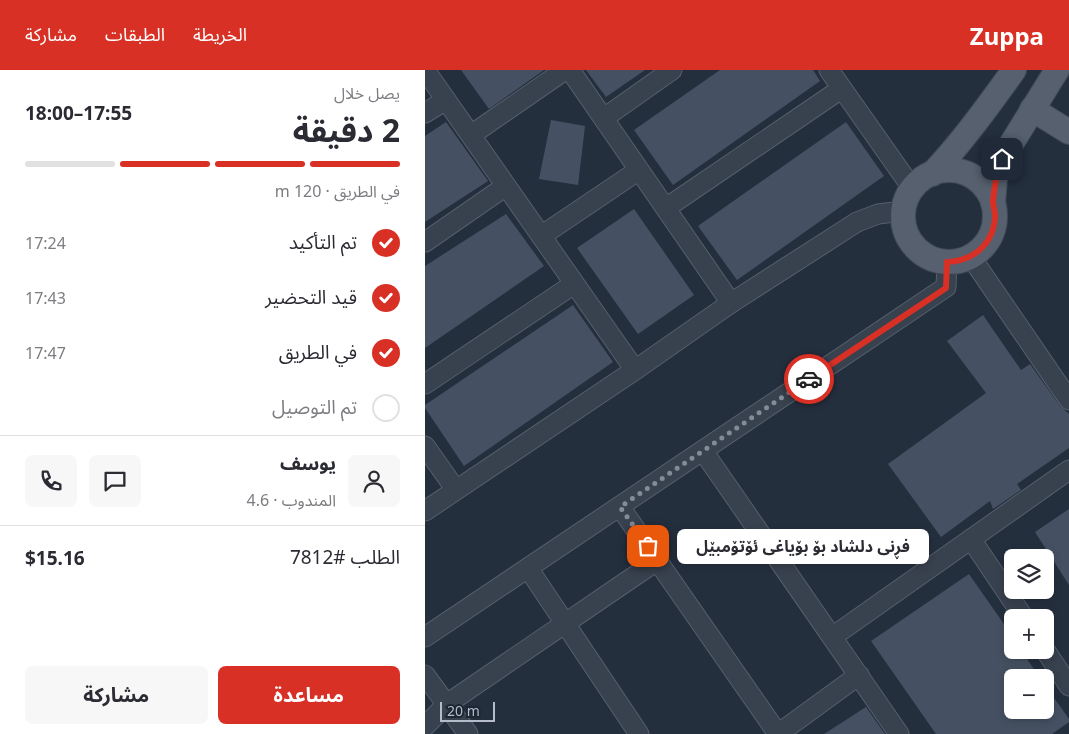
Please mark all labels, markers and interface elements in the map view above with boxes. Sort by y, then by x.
text: Zuppa [970,19,1044,52]
text: مشاركة [25,22,77,46]
text: الطبقات [105,22,165,46]
text: الخريطة [193,22,247,46]
text: يصل خلال [334,82,400,104]
text: 17:55–18:00 [25,100,132,126]
text: 2 دقيقة [293,108,400,151]
pin [981,138,1023,180]
icon: home [988,145,1016,173]
text: في الطريق · 120 m [275,180,400,202]
text: تم التأكيد [289,229,357,255]
icon: check [372,229,400,257]
text: 17:24 [25,232,66,254]
text: قيد التحضير [265,284,357,310]
icon: check [372,284,400,312]
text: 17:43 [25,287,66,309]
text: في الطريق [279,339,357,365]
icon: check [372,339,400,367]
text: 17:47 [25,342,66,364]
courier [784,354,834,404]
icon: car [795,365,823,393]
text: تم التوصيل [272,394,357,420]
text: يوسف [280,450,336,476]
button: phone [25,455,77,507]
button: chat [89,455,141,507]
button: person [348,455,400,507]
text: المندوب · 4.6 [247,489,336,511]
pin [627,525,669,567]
callout: فڕنی دلشاد بۆ بۆیاغی ئۆتۆمبێل [678,528,931,564]
icon: bag [634,532,662,560]
text: فڕنی دلشاد بۆ بۆیاغی ئۆتۆمبێل [696,535,910,557]
text: الطلب #7812 [290,544,400,570]
text: $15.16 [25,545,85,571]
map controls [1004,549,1054,719]
button: layers [1004,549,1054,599]
button: + [1004,609,1054,659]
button: مشاركة [25,666,208,724]
button: مساعدة [218,666,400,724]
button: − [1004,669,1054,719]
scale bar [440,699,495,722]
text: 20 m [447,701,480,720]

